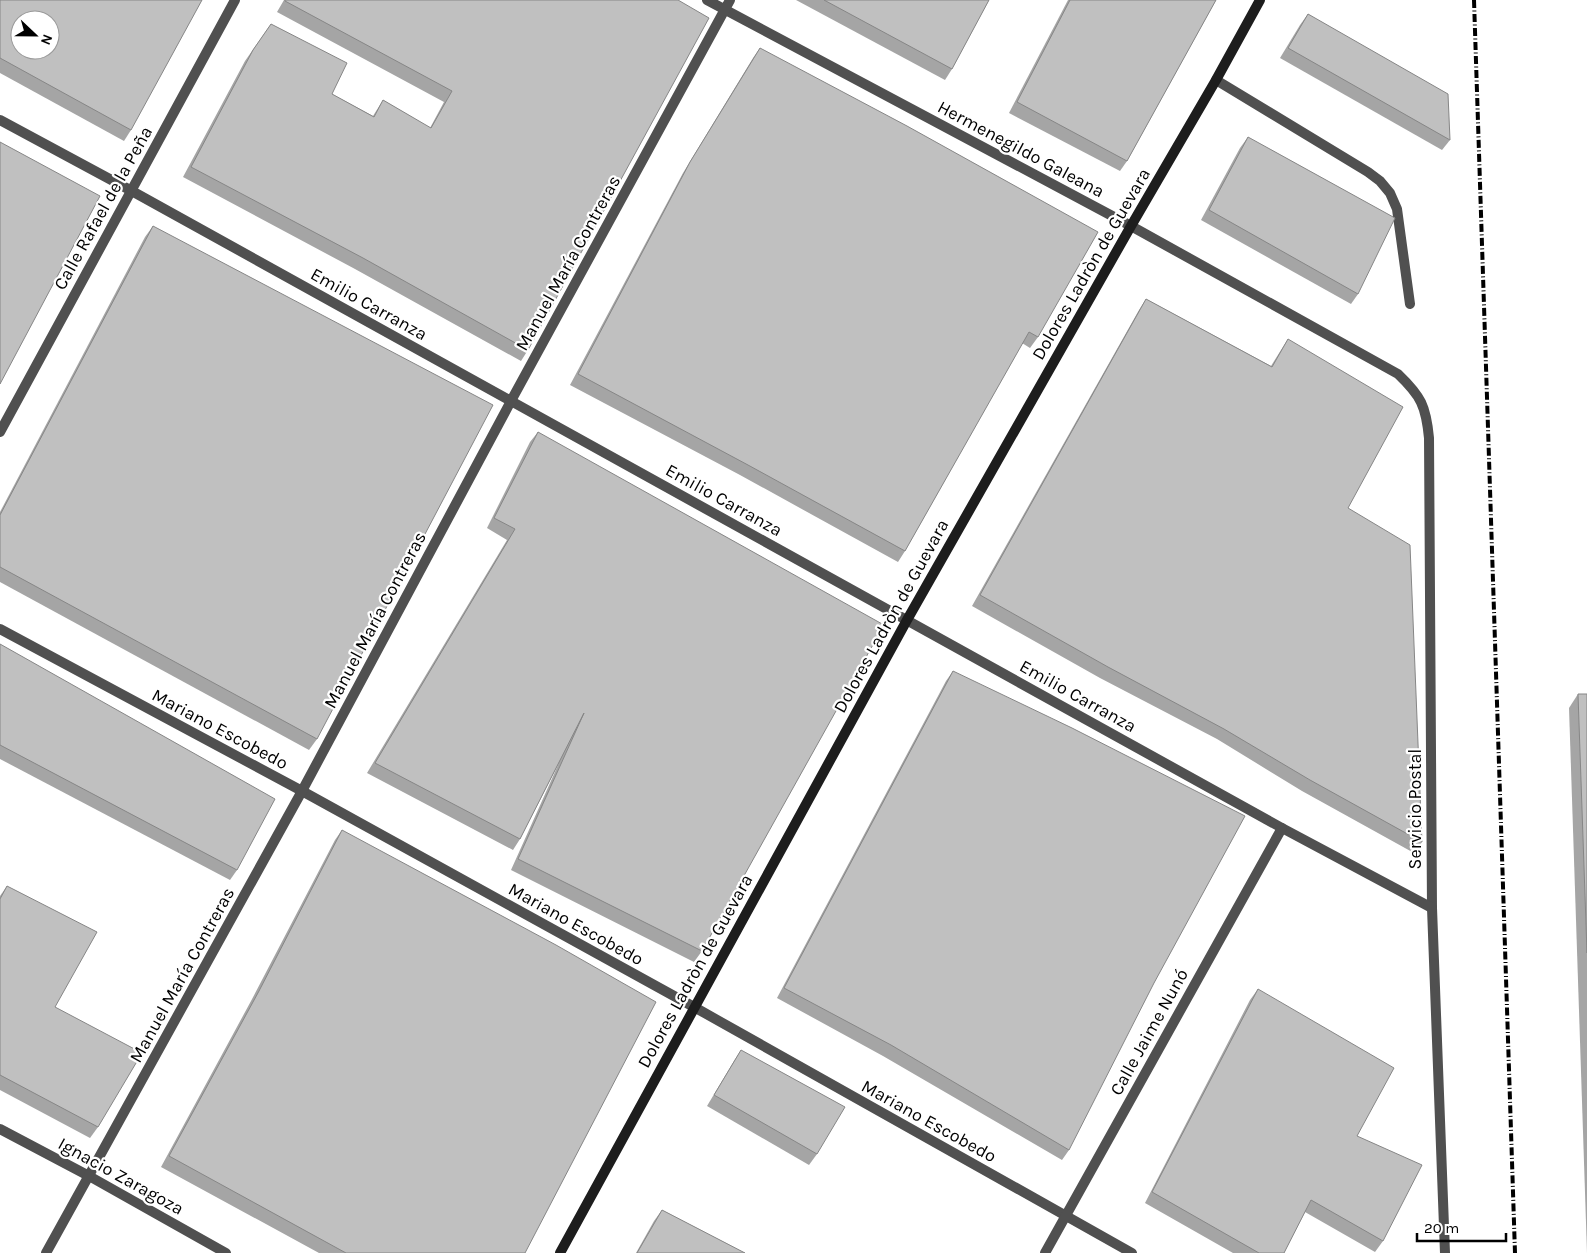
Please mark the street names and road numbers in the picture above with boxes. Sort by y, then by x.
street label: Hermenegildo Galeana [934,96,1108,202]
street label: Calle Rafael de la Peña [49,122,157,294]
street label: Dolores Ladròn de Guevara [1027,164,1155,364]
street label: Manuel María Contreras [511,172,625,354]
street label: Emilio Carranza [307,263,431,345]
street label: Emilio Carranza [662,459,786,541]
street label: Dolores Ladròn de Guevara [829,515,953,717]
street label: Manuel María Contreras [319,528,431,712]
street label: Emilio Carranza [1016,655,1140,737]
street label: Mariano Escobedo [148,684,292,774]
street label: Servicio Postal [1404,749,1426,869]
street label: Dolores Ladròn de Guevara [633,870,757,1072]
street label: Mariano Escobedo [505,878,647,970]
street label: Manuel María Contreras [125,884,239,1066]
street label: Calle Jaime Nunó [1105,965,1193,1099]
street label: Mariano Escobedo [858,1075,1000,1167]
street label: Ignacio Zaragoza [54,1132,188,1220]

